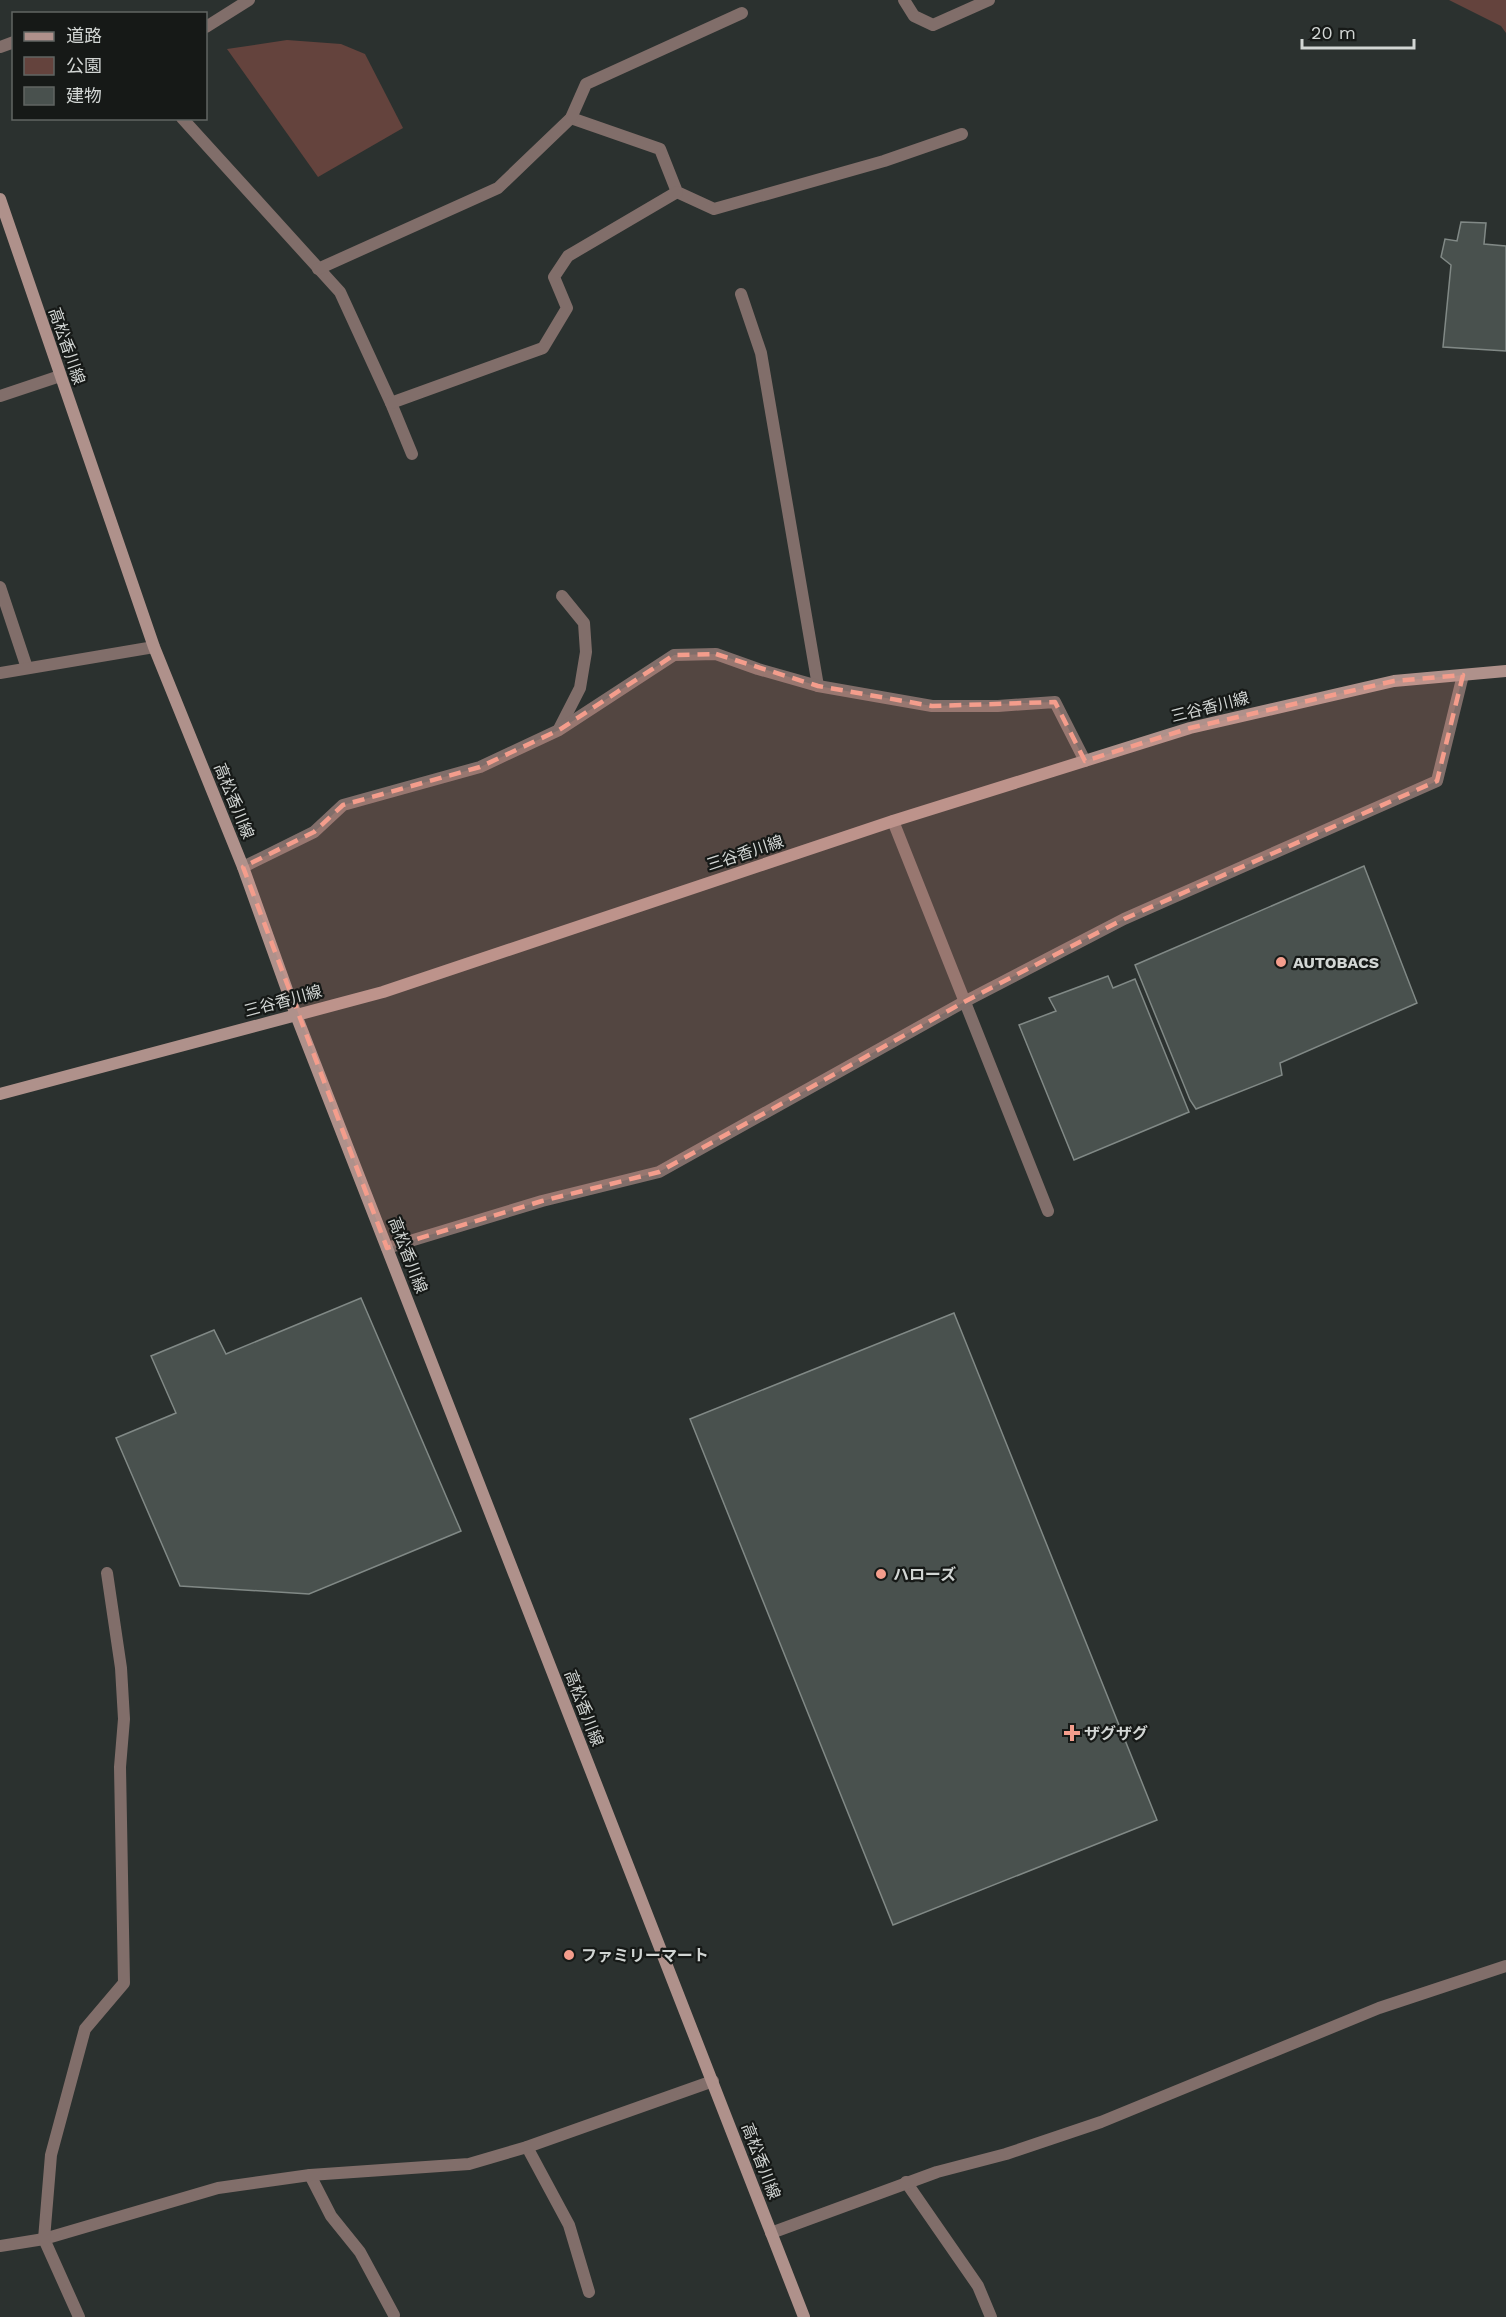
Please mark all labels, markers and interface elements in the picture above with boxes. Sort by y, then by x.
legend [12,12,207,120]
scale bar [1302,12,1414,50]
text: 20 m [1311,22,1356,43]
text: 道路 [66,25,102,46]
text: 公園 [66,55,102,76]
text: 建物 [66,85,102,106]
street label: 高松香川線 [45,305,89,387]
street label: 三谷香川線 [1169,688,1251,726]
street label: 高松香川線 [210,760,258,842]
street label: 三谷香川線 [704,832,786,874]
place label: AUTOBACS [1293,953,1379,972]
marker: AUTOBACS [1274,955,1288,969]
street label: 三谷香川線 [242,981,324,1021]
street label: 高松香川線 [385,1214,431,1296]
place label: ハローズ [893,1565,956,1584]
marker: ハローズ [874,1567,888,1581]
street label: 高松香川線 [561,1667,607,1749]
place label: ザグザグ [1084,1724,1148,1743]
marker: ザグザグ [1065,1726,1079,1740]
place label: ファミリーマート [581,1946,709,1965]
marker: ファミリーマート [562,1948,576,1962]
street label: 高松香川線 [738,2120,784,2202]

